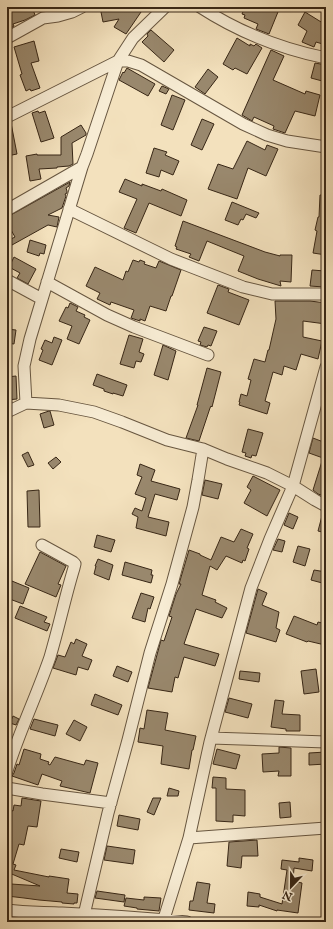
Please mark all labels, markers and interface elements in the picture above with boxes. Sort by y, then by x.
north arrow [271,867,311,907]
text: N [280,887,296,904]

